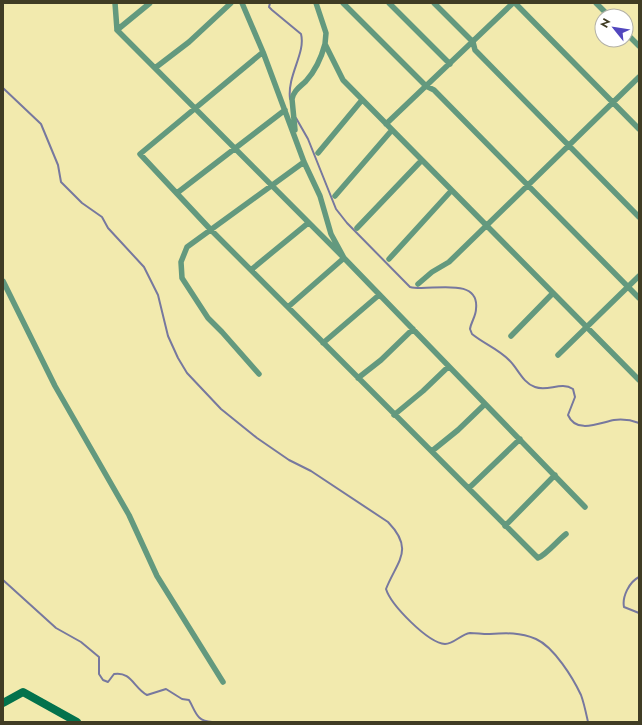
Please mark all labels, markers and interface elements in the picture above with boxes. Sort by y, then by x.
north arrow [594,8,634,48]
text: N [596,15,614,31]

